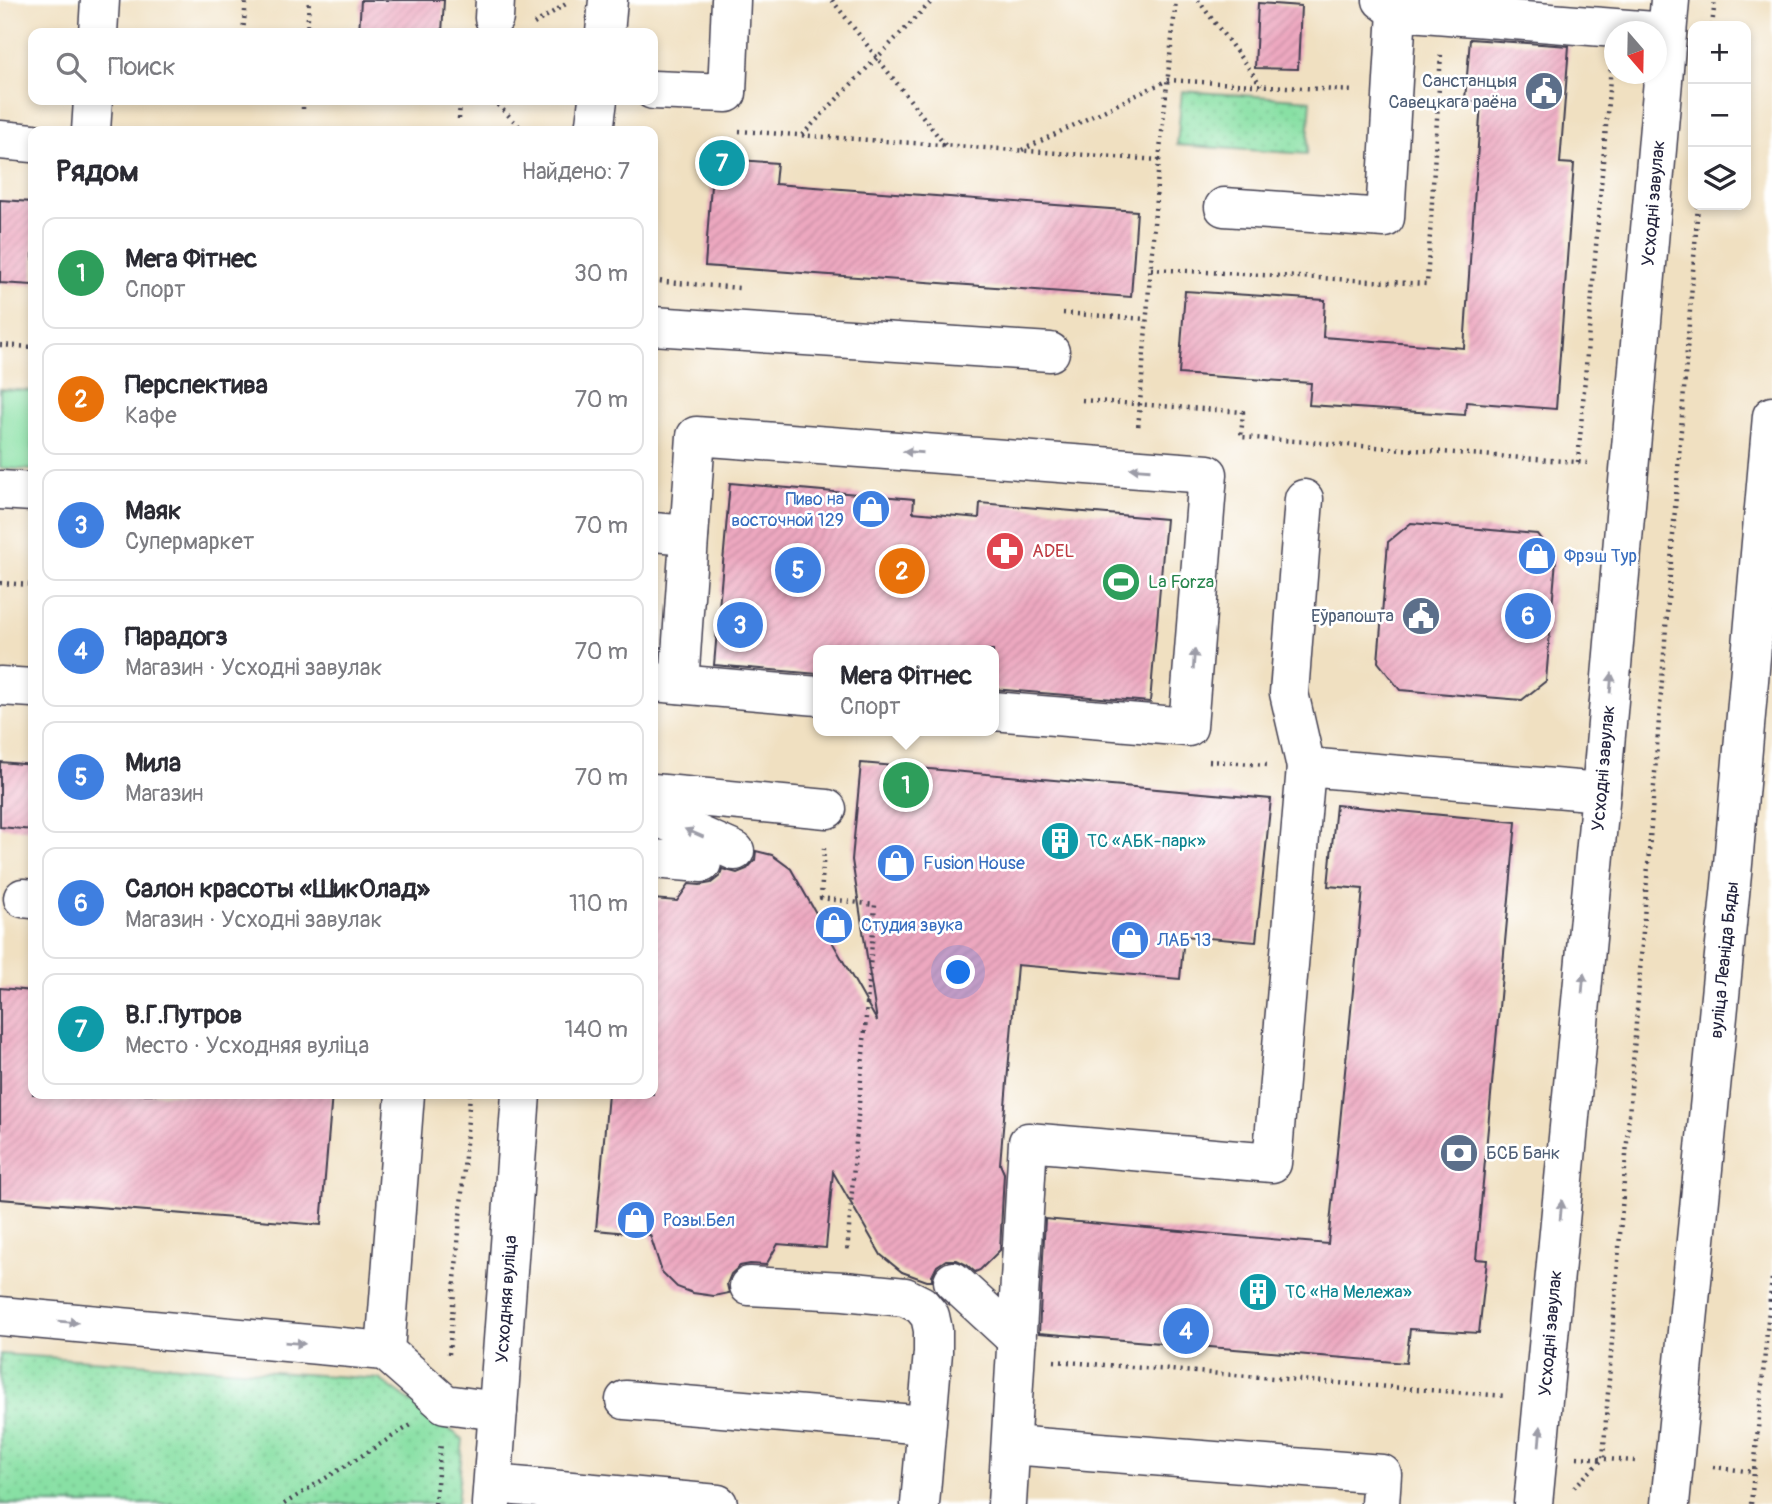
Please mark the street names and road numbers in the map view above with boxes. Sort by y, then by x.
street label: Усходні завулак [1637,139,1670,267]
street label: Усходні завулак [1587,704,1620,832]
street label: вуліца Леаніда Бяды [1705,880,1744,1040]
street label: Усходняя вуліца [491,1234,522,1364]
street label: Усходні завулак [1534,1269,1567,1397]

